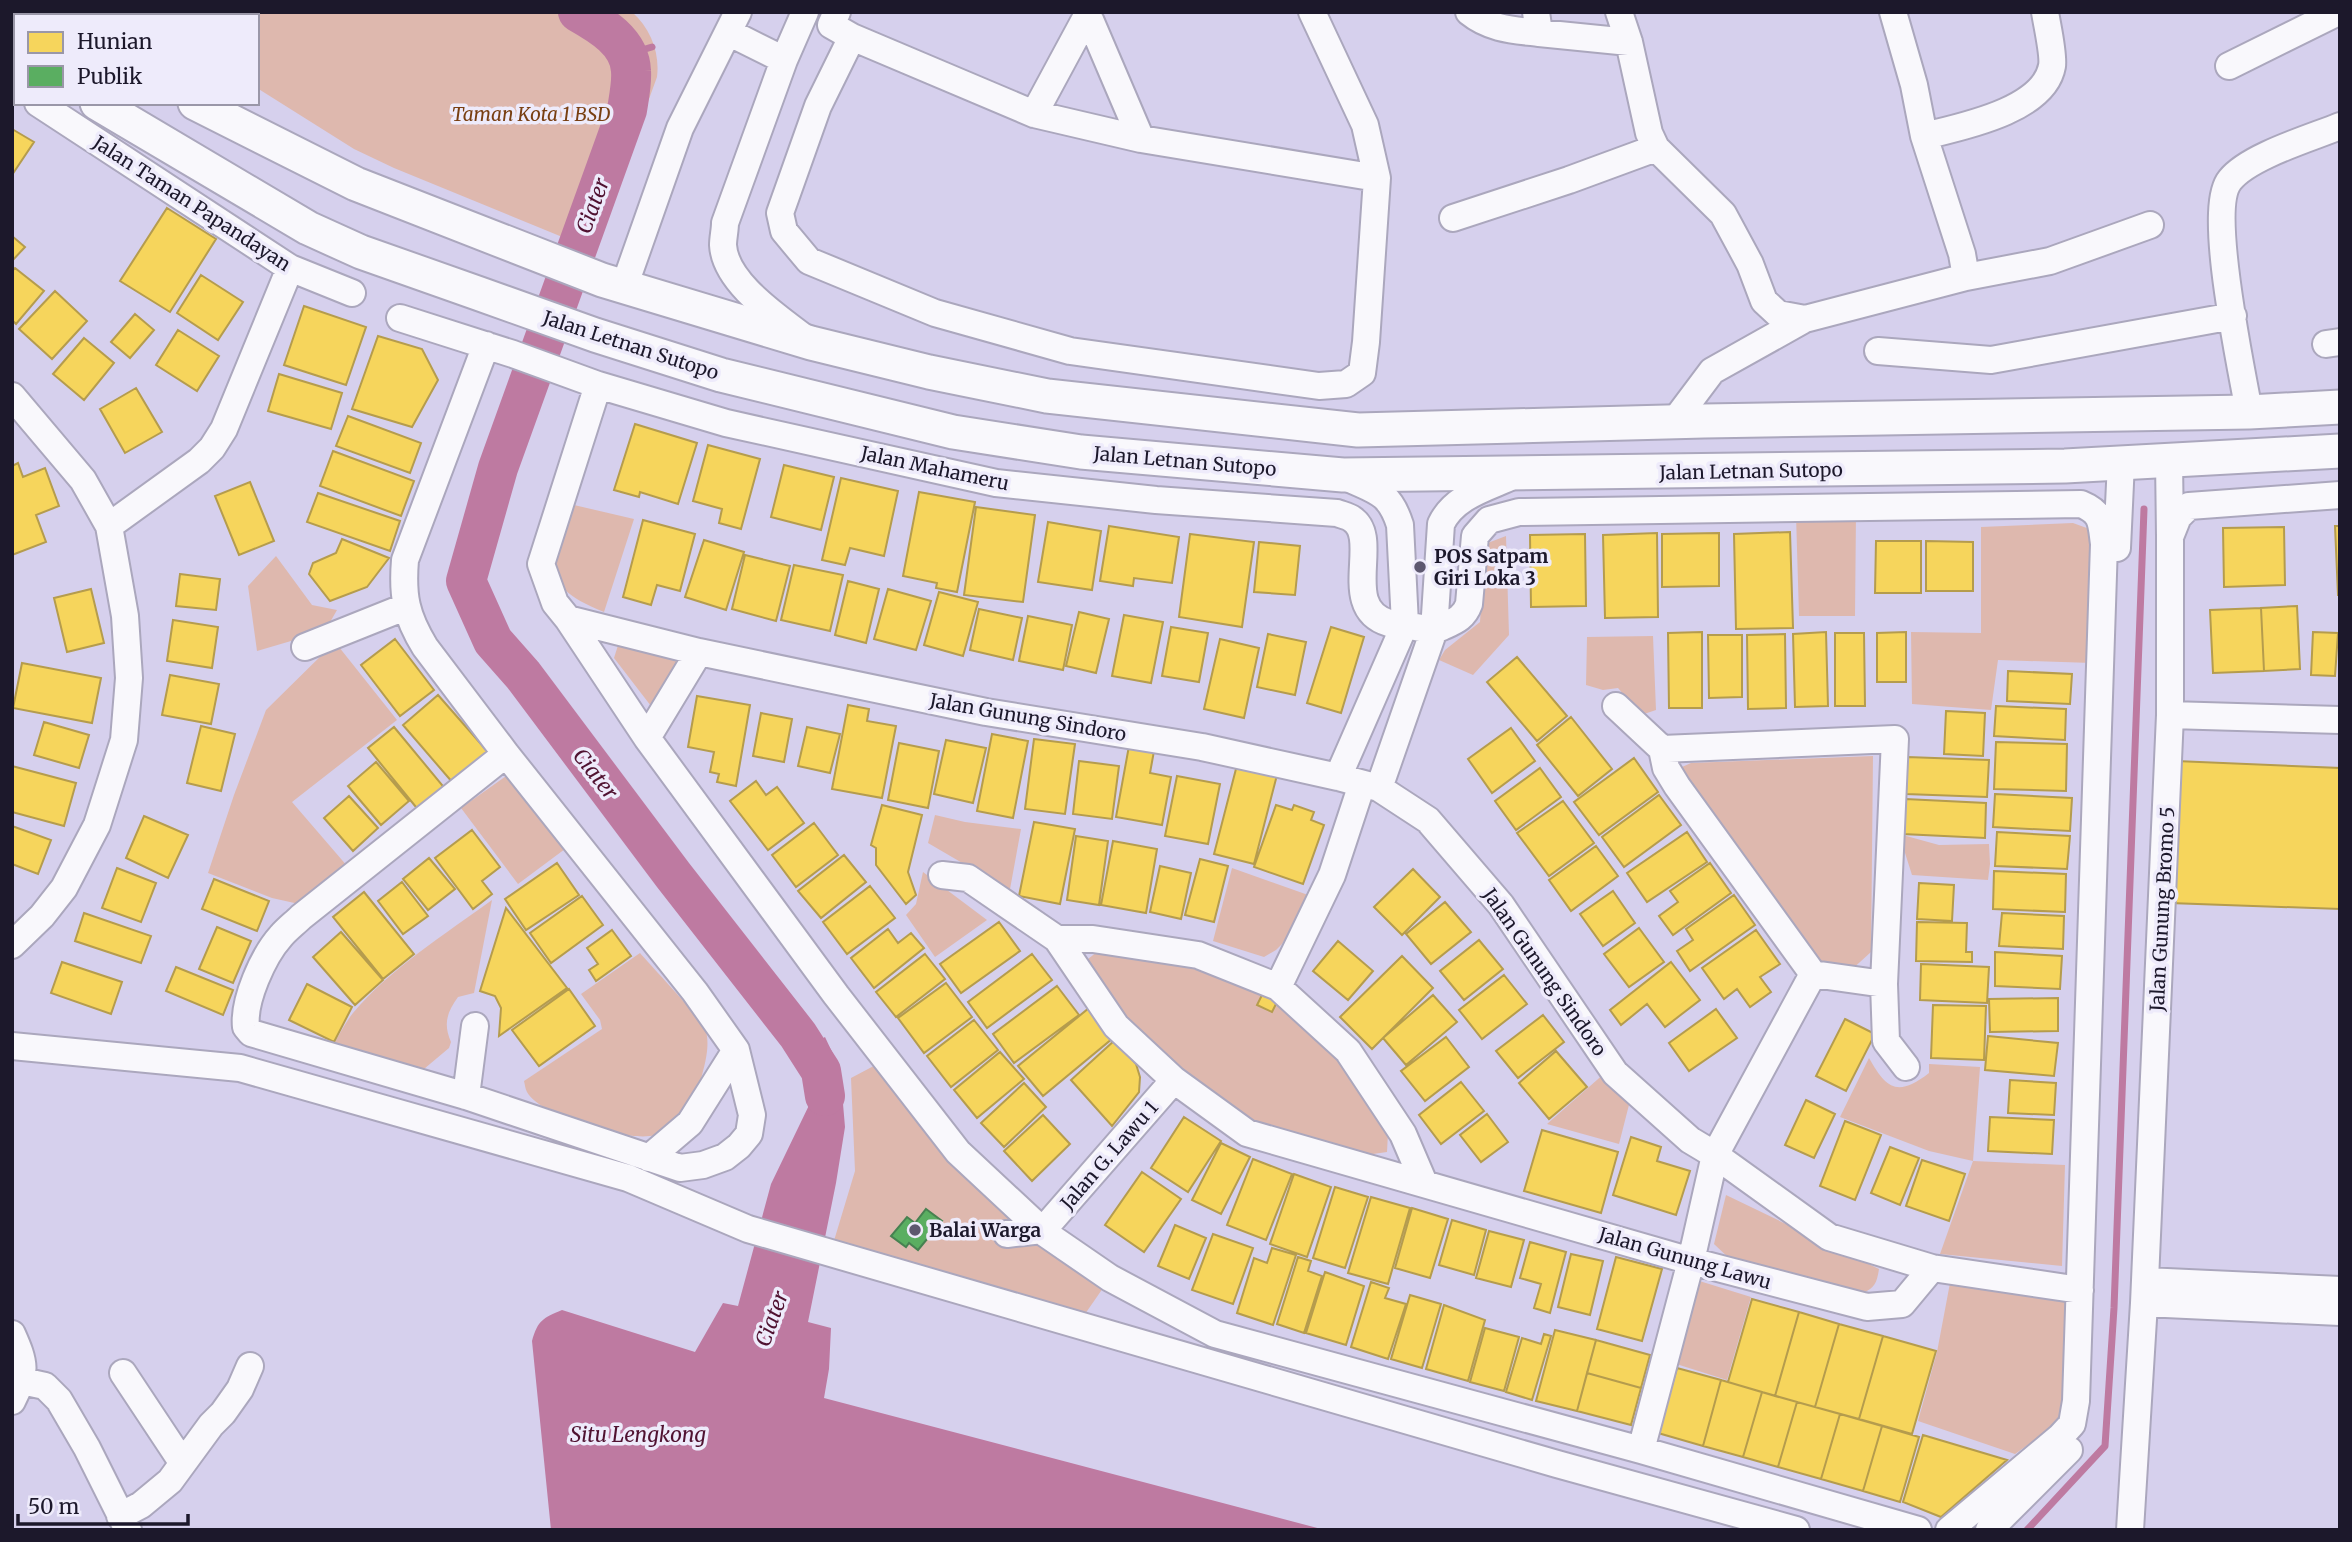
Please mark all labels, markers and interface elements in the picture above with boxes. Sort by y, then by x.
legend [14,14,259,105]
text: Hunian [77,28,152,55]
text: Publik [77,63,143,90]
park label: Taman Kota 1 BSD [452,102,610,126]
street label: Jalan Taman Papandayan [88,130,296,276]
water label: Ciater [570,174,615,237]
street label: Jalan Letnan Sutopo [539,305,722,385]
street label: Jalan Mahameru [858,440,1011,495]
street label: Jalan Letnan Sutopo [1092,441,1277,481]
street label: Jalan Letnan Sutopo [1658,457,1843,485]
place label: POS Satpam Giri Loka 3 [1434,544,1548,590]
marker: POS Satpam Giri Loka 3 [1412,559,1428,575]
street label: Jalan Gunung Sindoro [927,688,1128,746]
water label: Ciater [567,743,624,805]
street label: Jalan Gunung Bromo 5 [2145,806,2179,1013]
street label: Jalan Gunung Sindoro [1477,883,1612,1061]
street label: Jalan G. Lawu 1 [1054,1095,1163,1215]
place label: Balai Warga [929,1218,1042,1242]
marker: Balai Warga [907,1222,923,1238]
street label: Jalan Gunung Lawu [1595,1222,1774,1294]
water label: Ciater [749,1287,794,1350]
water label: Situ Lengkong [570,1421,706,1448]
scale bar [18,1482,187,1526]
text: 50 m [28,1493,79,1520]

